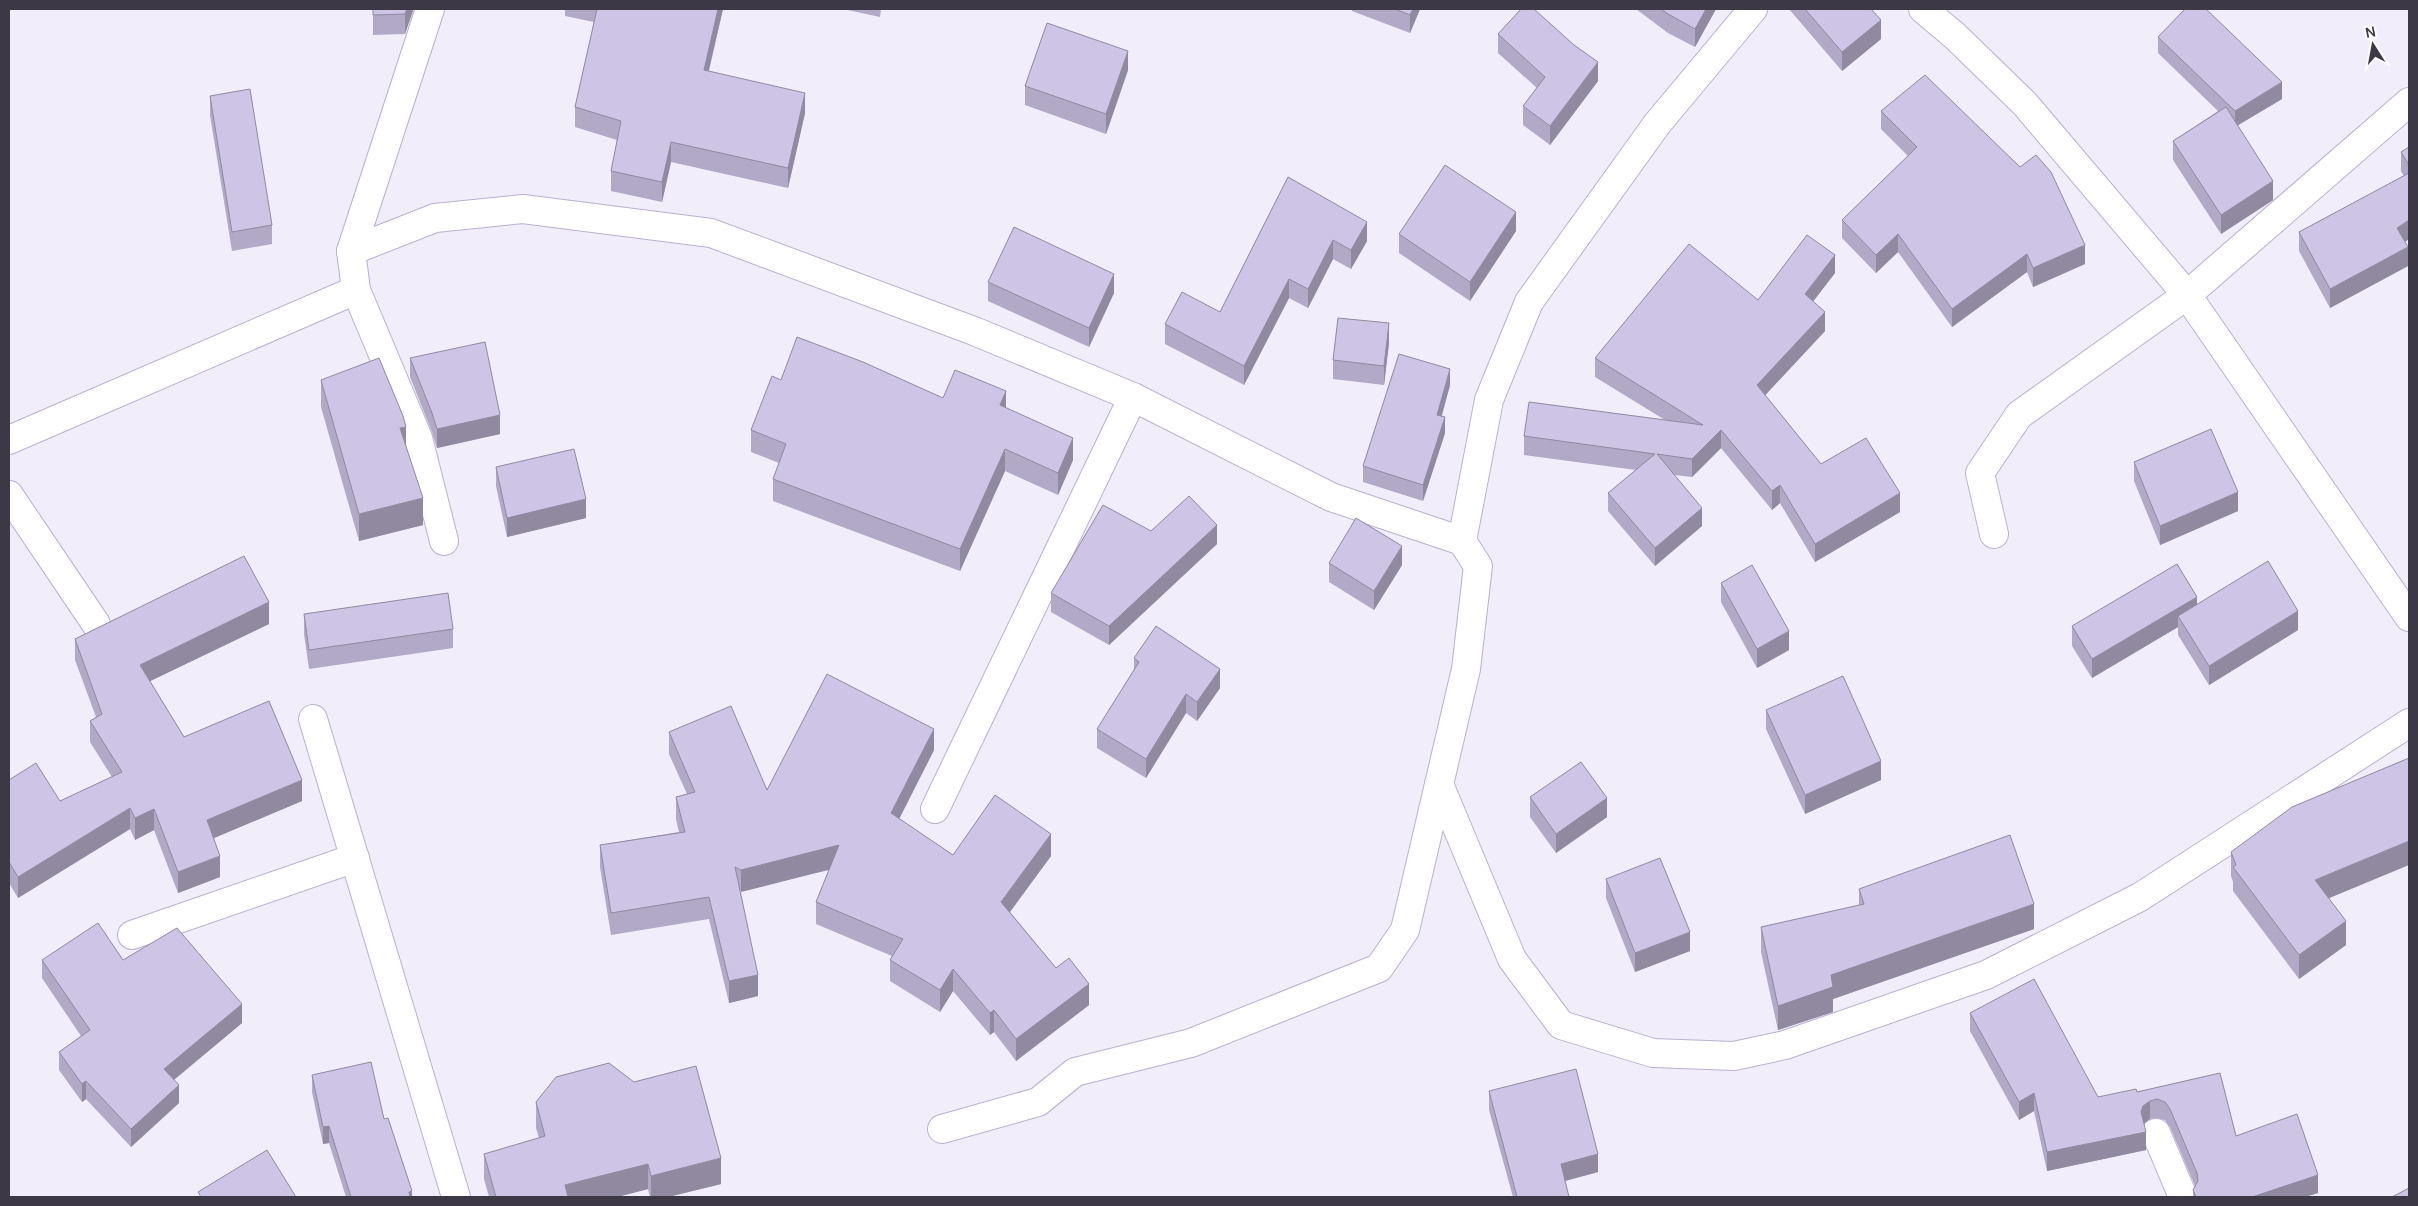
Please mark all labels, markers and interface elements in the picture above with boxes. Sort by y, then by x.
north arrow [2348,20,2398,70]
text: N [2364,21,2377,42]

